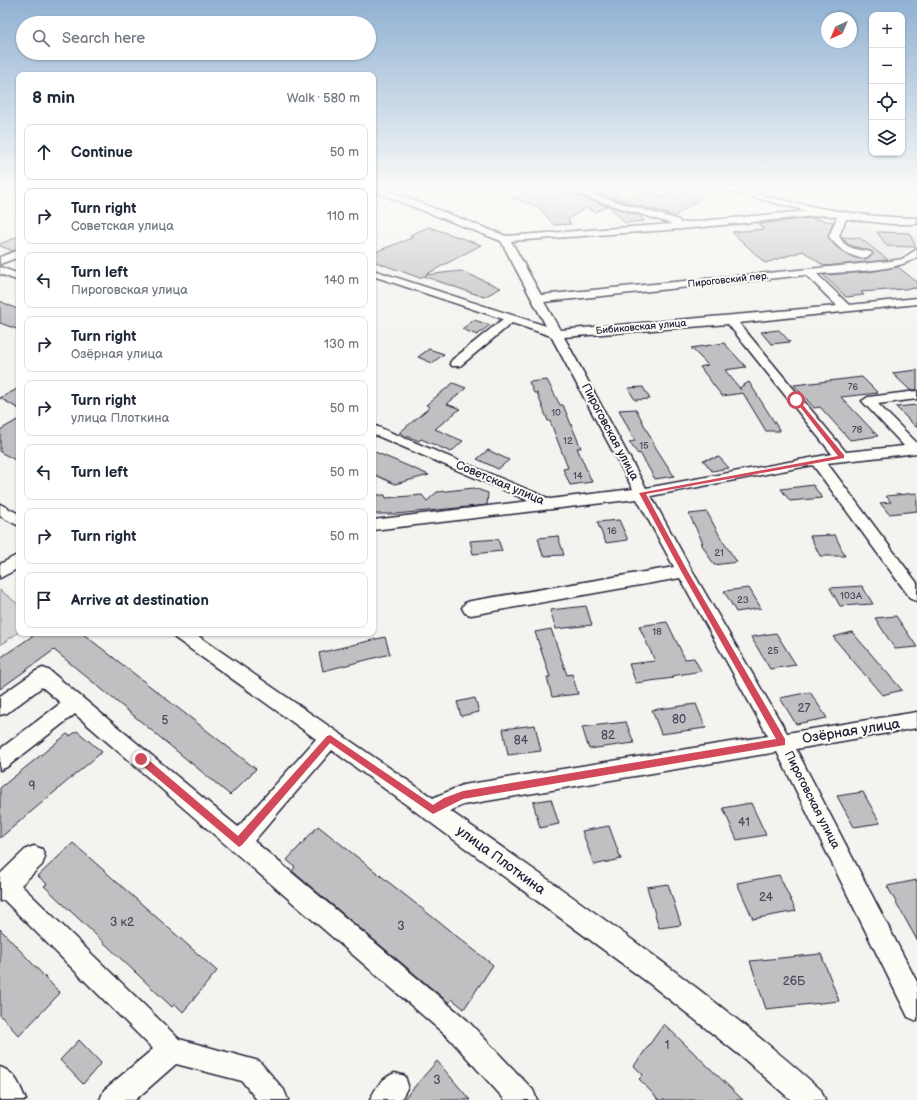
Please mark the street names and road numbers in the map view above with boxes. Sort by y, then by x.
street label: Пироговский пер. [687,270,769,290]
street label: Бибиковская улица [595,317,687,337]
street label: Пироговская улица [578,381,642,483]
street label: Советская улица [453,458,547,508]
street label: Озёрная улица [801,715,902,747]
street label: Пироговская улица [781,749,843,851]
street label: улица Плоткина [453,822,549,898]

